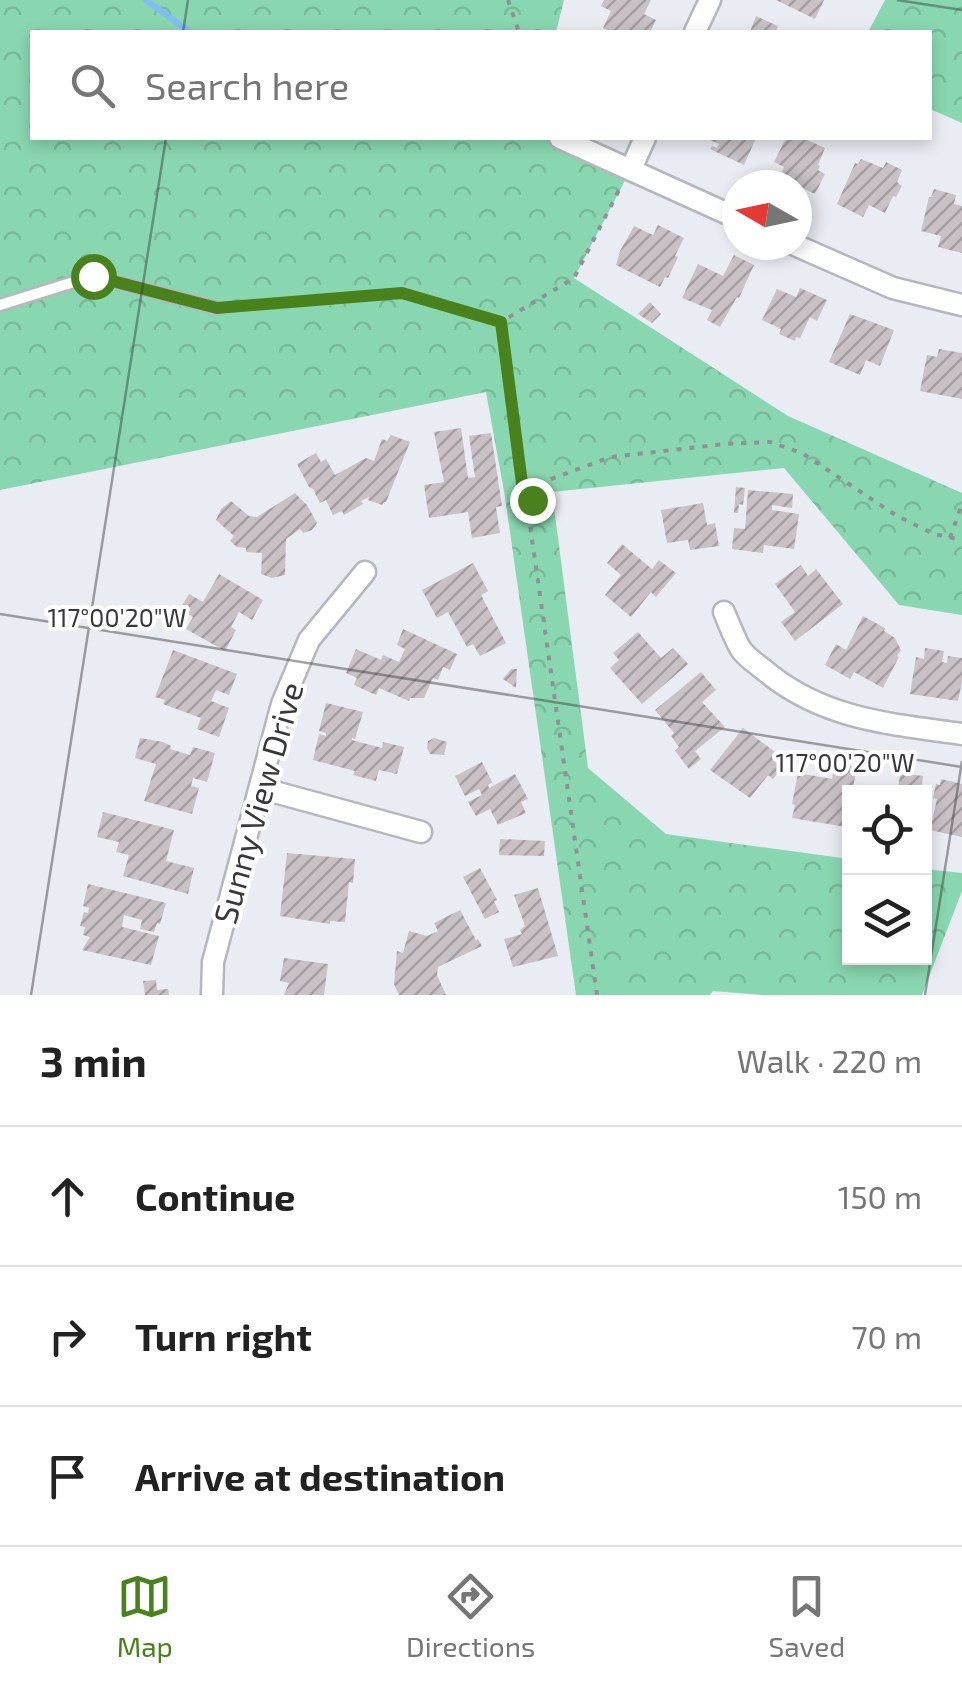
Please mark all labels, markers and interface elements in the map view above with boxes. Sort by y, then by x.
search box [30,30,932,140]
icon: search [65,58,120,113]
text: Search here [145,62,349,108]
north arrow [722,170,812,260]
route start [71,254,117,300]
route end [510,478,556,524]
text: 117°00'20"W [48,602,186,632]
street label: Sunny View Drive [204,677,310,928]
text: 117°00'20"W [776,747,914,777]
map controls [842,785,932,965]
button: locate [842,785,932,875]
button: layers [842,875,932,965]
text: 3 min [40,1035,147,1085]
text: Walk · 220 m [737,1041,922,1079]
icon: ahead [40,1169,95,1224]
text: Continue [135,1173,295,1219]
text: 150 m [838,1177,922,1215]
icon: right [40,1309,95,1364]
text: Turn right [135,1313,312,1359]
text: 70 m [851,1317,922,1355]
icon: arrive [40,1449,95,1504]
text: Arrive at destination [135,1453,505,1499]
tab: Map [117,1569,173,1663]
tab: Directions [406,1569,535,1663]
tab: Saved [769,1569,845,1663]

